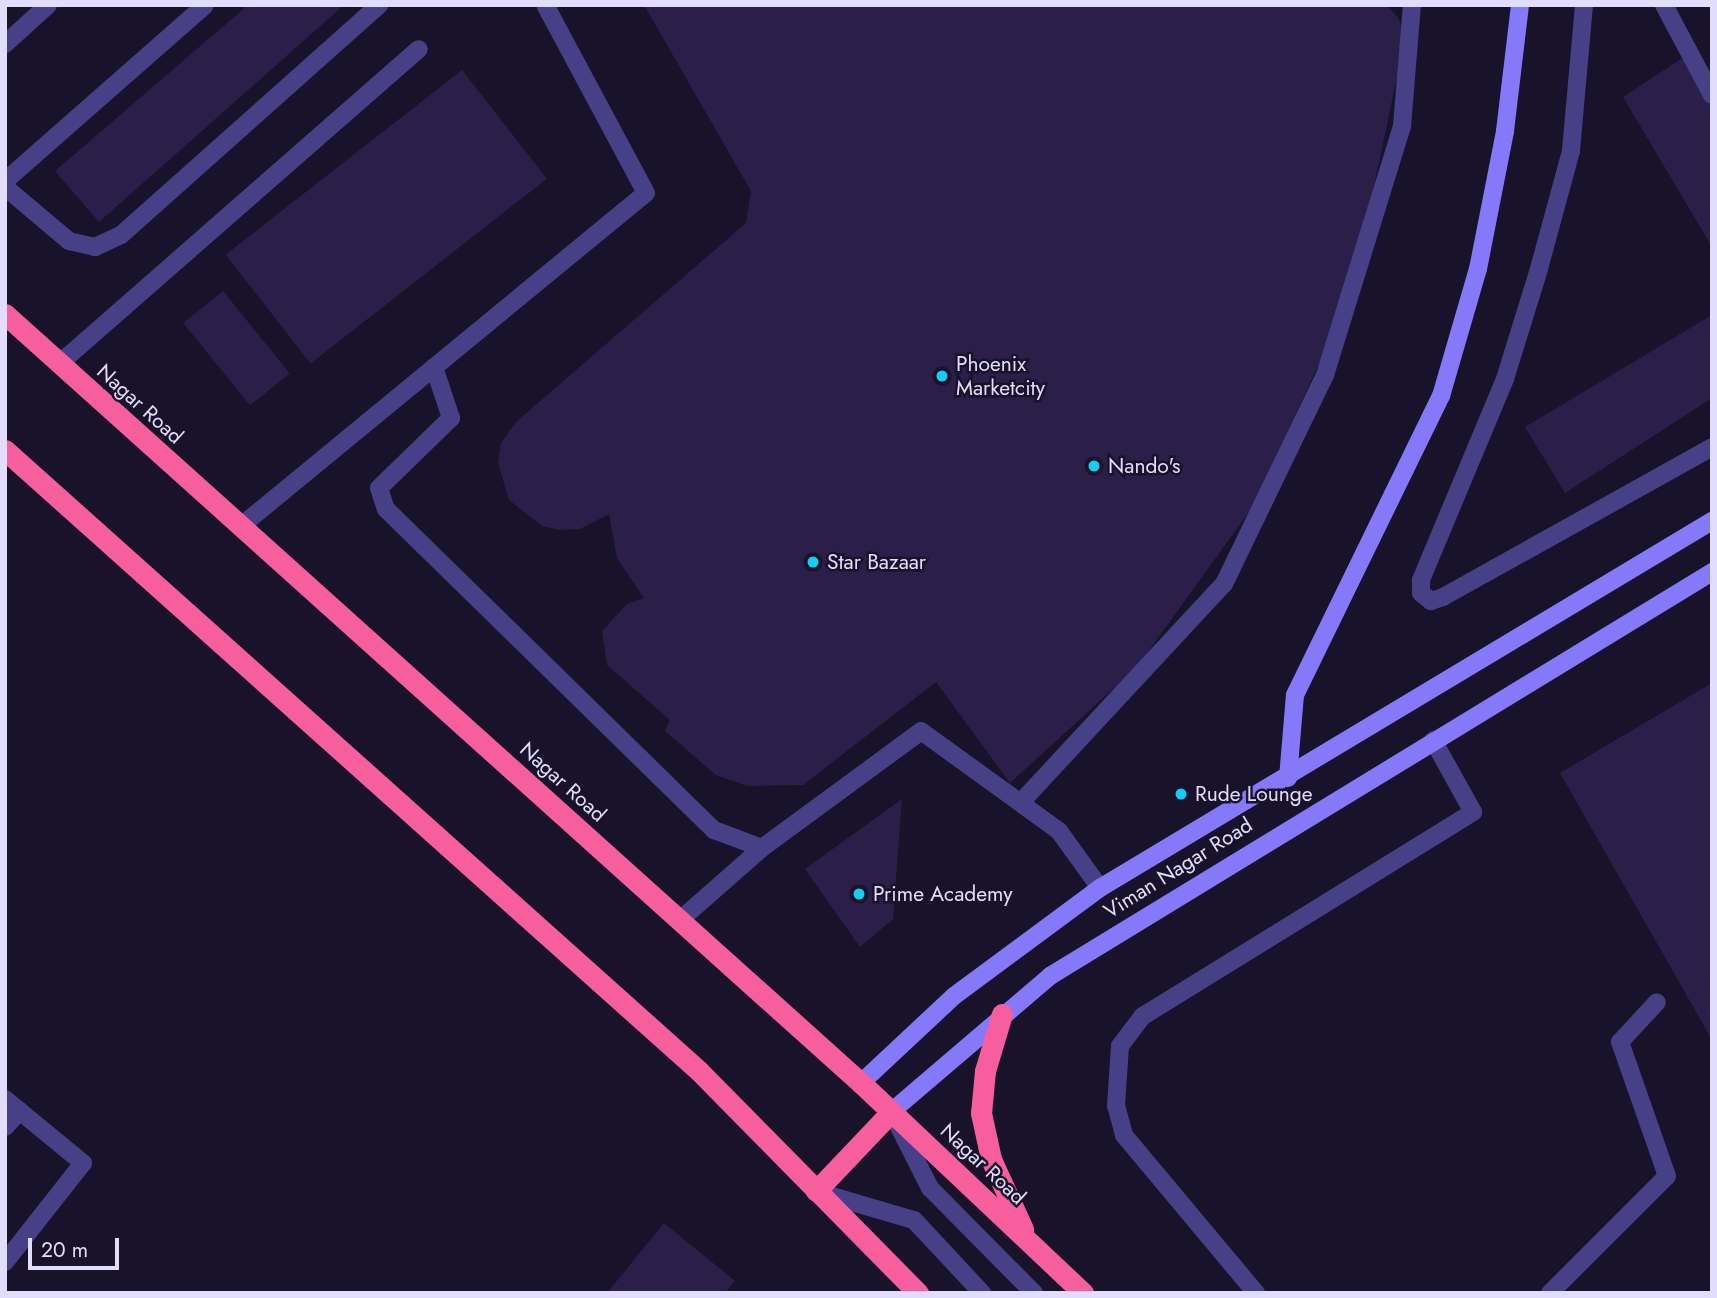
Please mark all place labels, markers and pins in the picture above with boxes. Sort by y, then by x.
place label: Phoenix Marketcity [956,351,1045,401]
marker: Phoenix Marketcity [934,368,950,384]
place label: Nando's [1108,453,1181,479]
marker: Nando's [1086,458,1102,474]
place label: Star Bazaar [827,549,926,575]
marker: Star Bazaar [805,554,821,570]
place label: Rude Lounge [1195,781,1313,807]
marker: Rude Lounge [1173,786,1189,802]
place label: Prime Academy [873,881,1013,907]
marker: Prime Academy [851,886,867,902]

